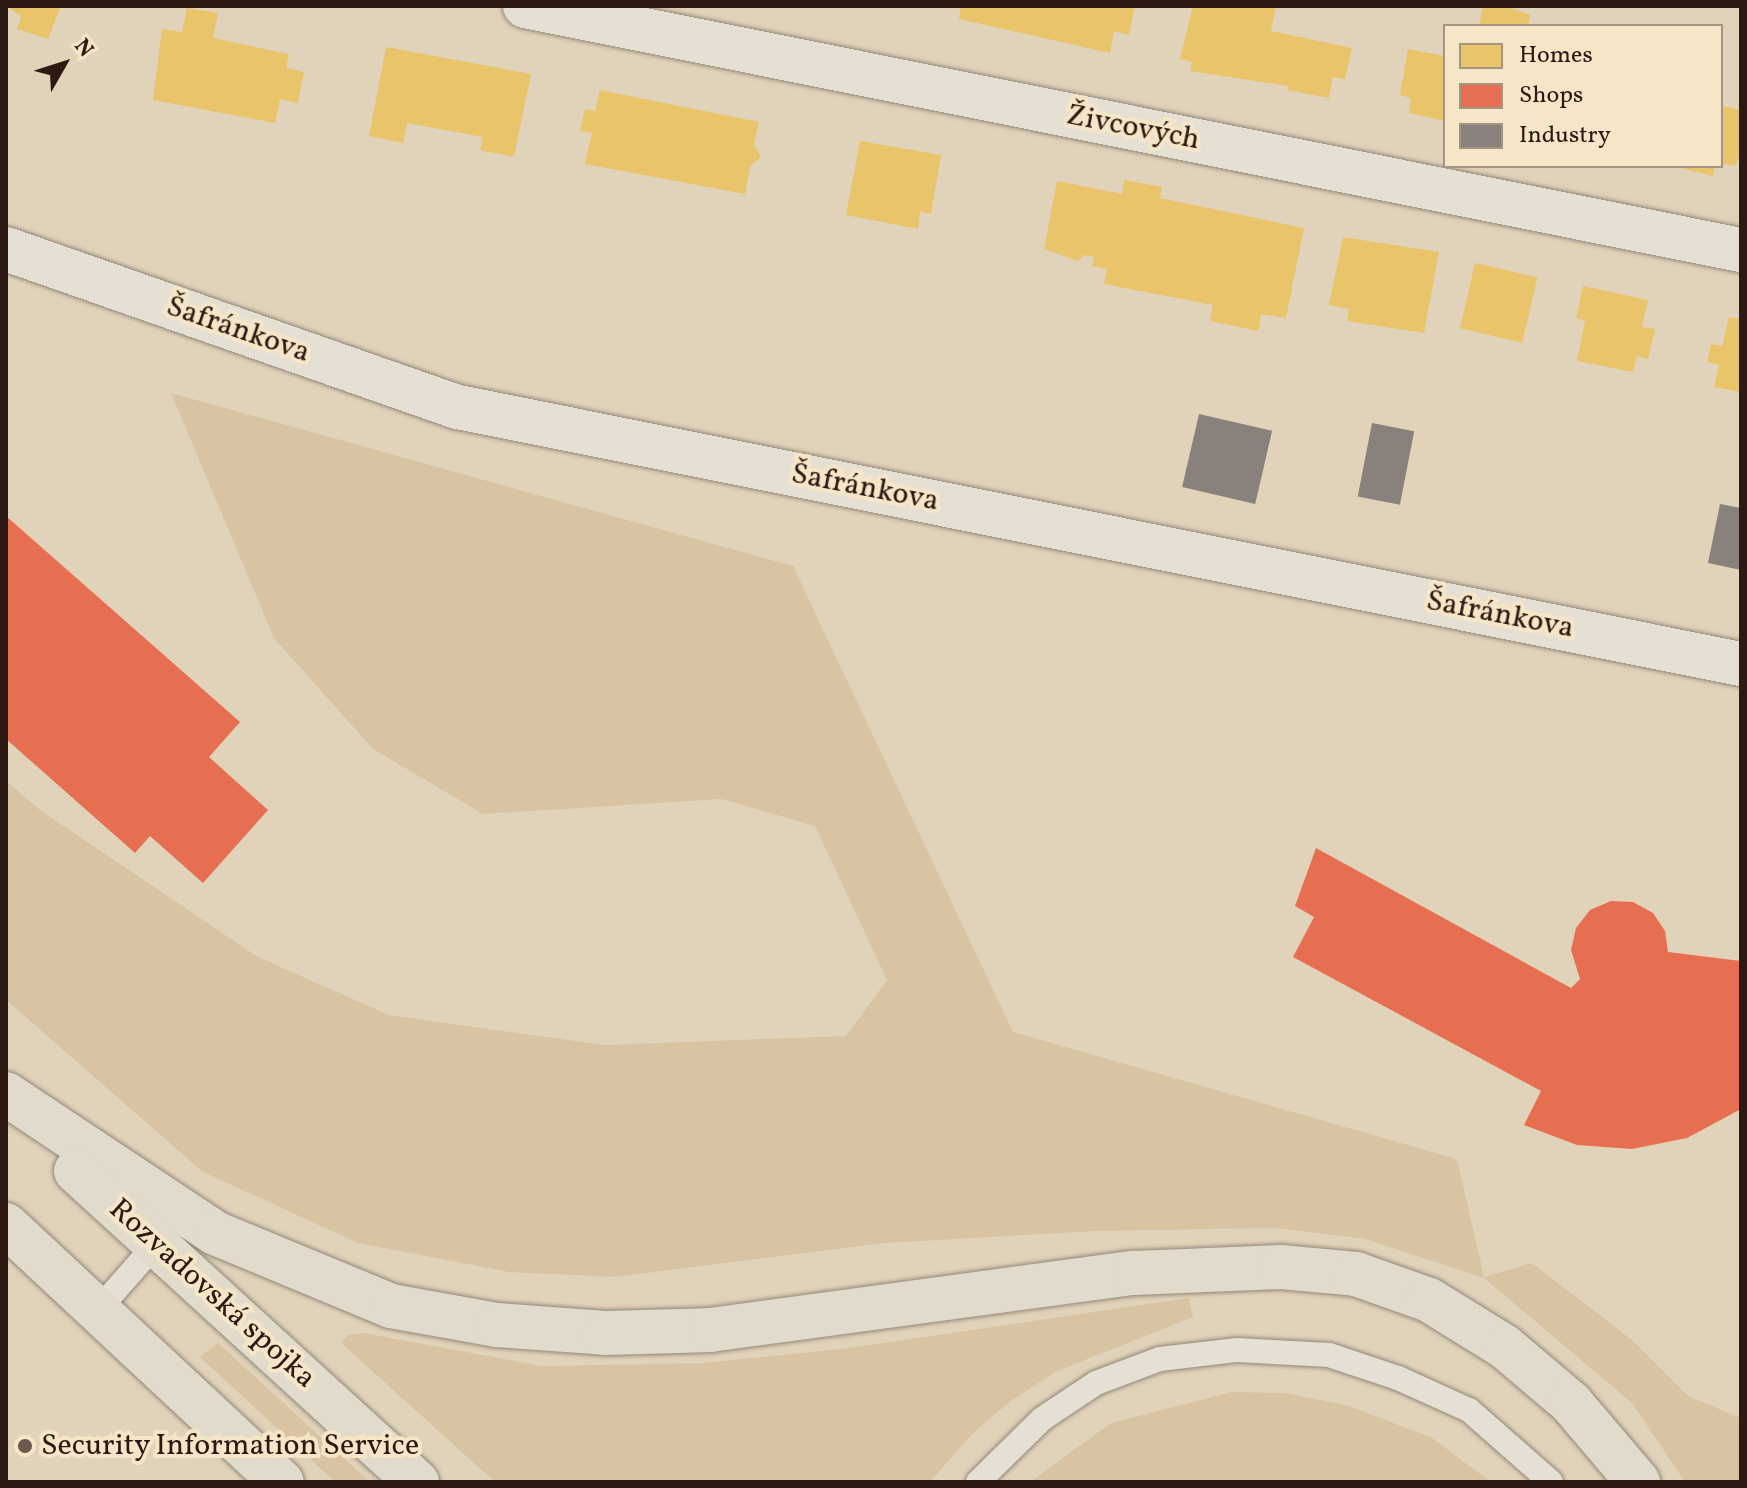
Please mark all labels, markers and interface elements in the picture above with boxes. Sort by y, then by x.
north arrow [24,24,104,104]
legend [1443,24,1723,168]
text: N [66,33,100,65]
text: Homes [1519,39,1593,73]
text: Shops [1519,79,1583,113]
street label: Živcových [1063,97,1203,159]
text: Industry [1519,119,1611,153]
street label: Šafránkova [161,289,315,371]
street label: Šafránkova [788,456,942,520]
street label: Šafránkova [1423,583,1577,647]
street label: Rozvadovská spojka [101,1192,323,1396]
place label: Security Information Service [41,1428,420,1464]
marker: Security Information Service [16,1437,34,1455]

